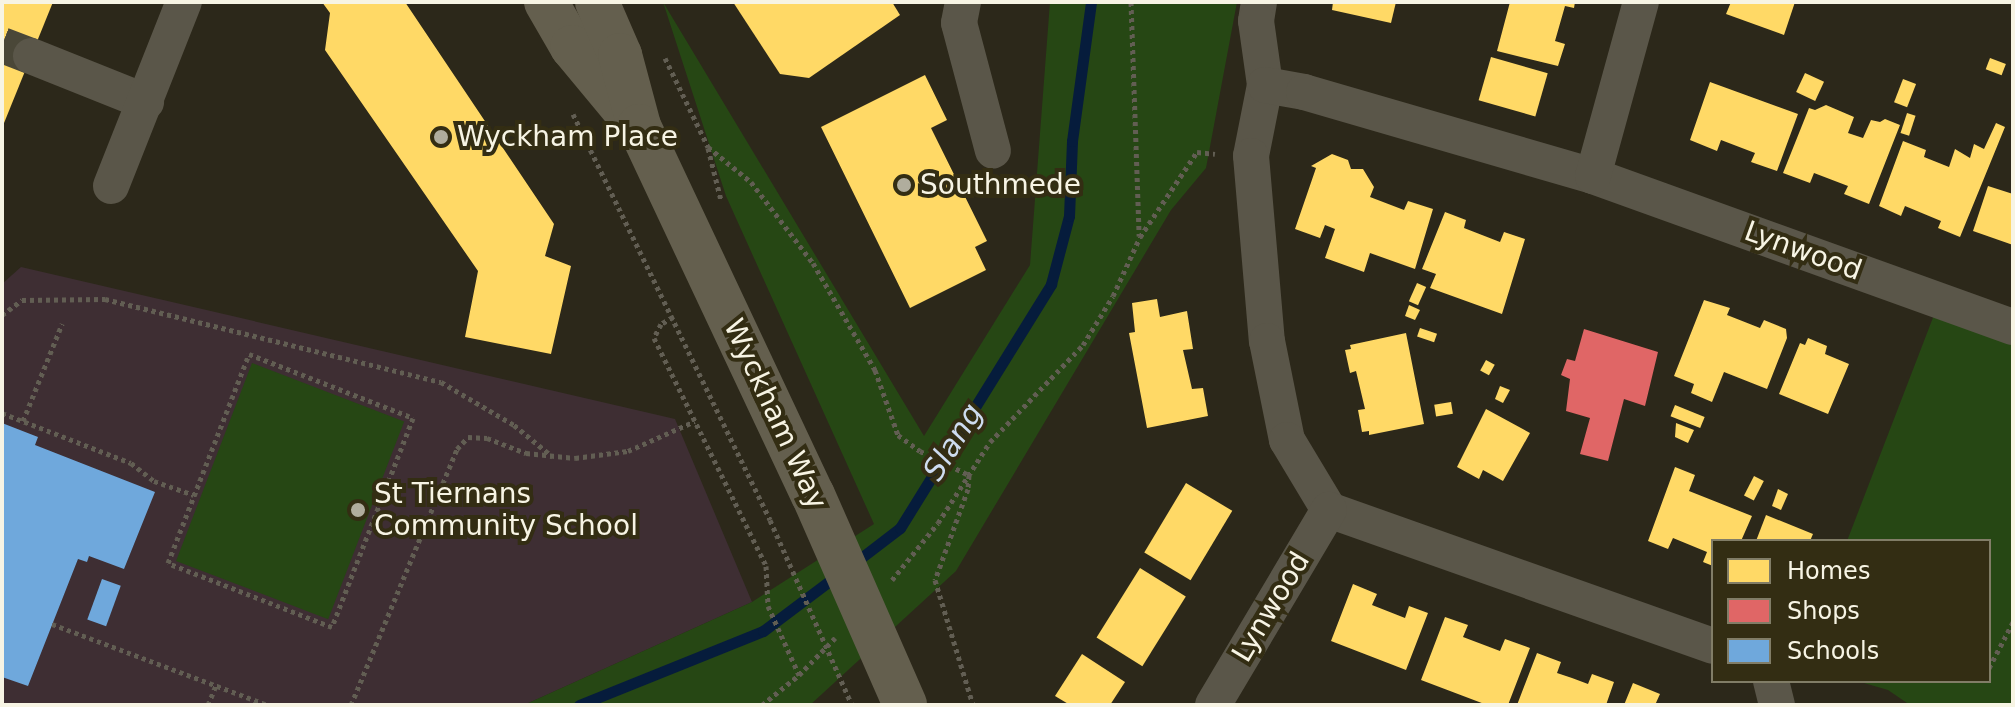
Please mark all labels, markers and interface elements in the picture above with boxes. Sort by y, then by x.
place label: Wyckham Place [457,120,678,154]
marker: Wyckham Place [432,128,450,146]
place label: Southmede [920,168,1081,202]
marker: Southmede [895,176,913,194]
street label: Lynwood [1740,214,1866,288]
street label: Wyckham Way [716,314,834,514]
water label: Slang [916,397,990,487]
place label: St Tiernans Community School [374,477,638,543]
marker: St Tiernans Community School [349,501,367,519]
legend [1711,539,1991,683]
street label: Lynwood [1225,546,1317,668]
text: Homes [1787,557,1870,585]
text: Shops [1787,597,1860,625]
text: Schools [1787,637,1879,665]

